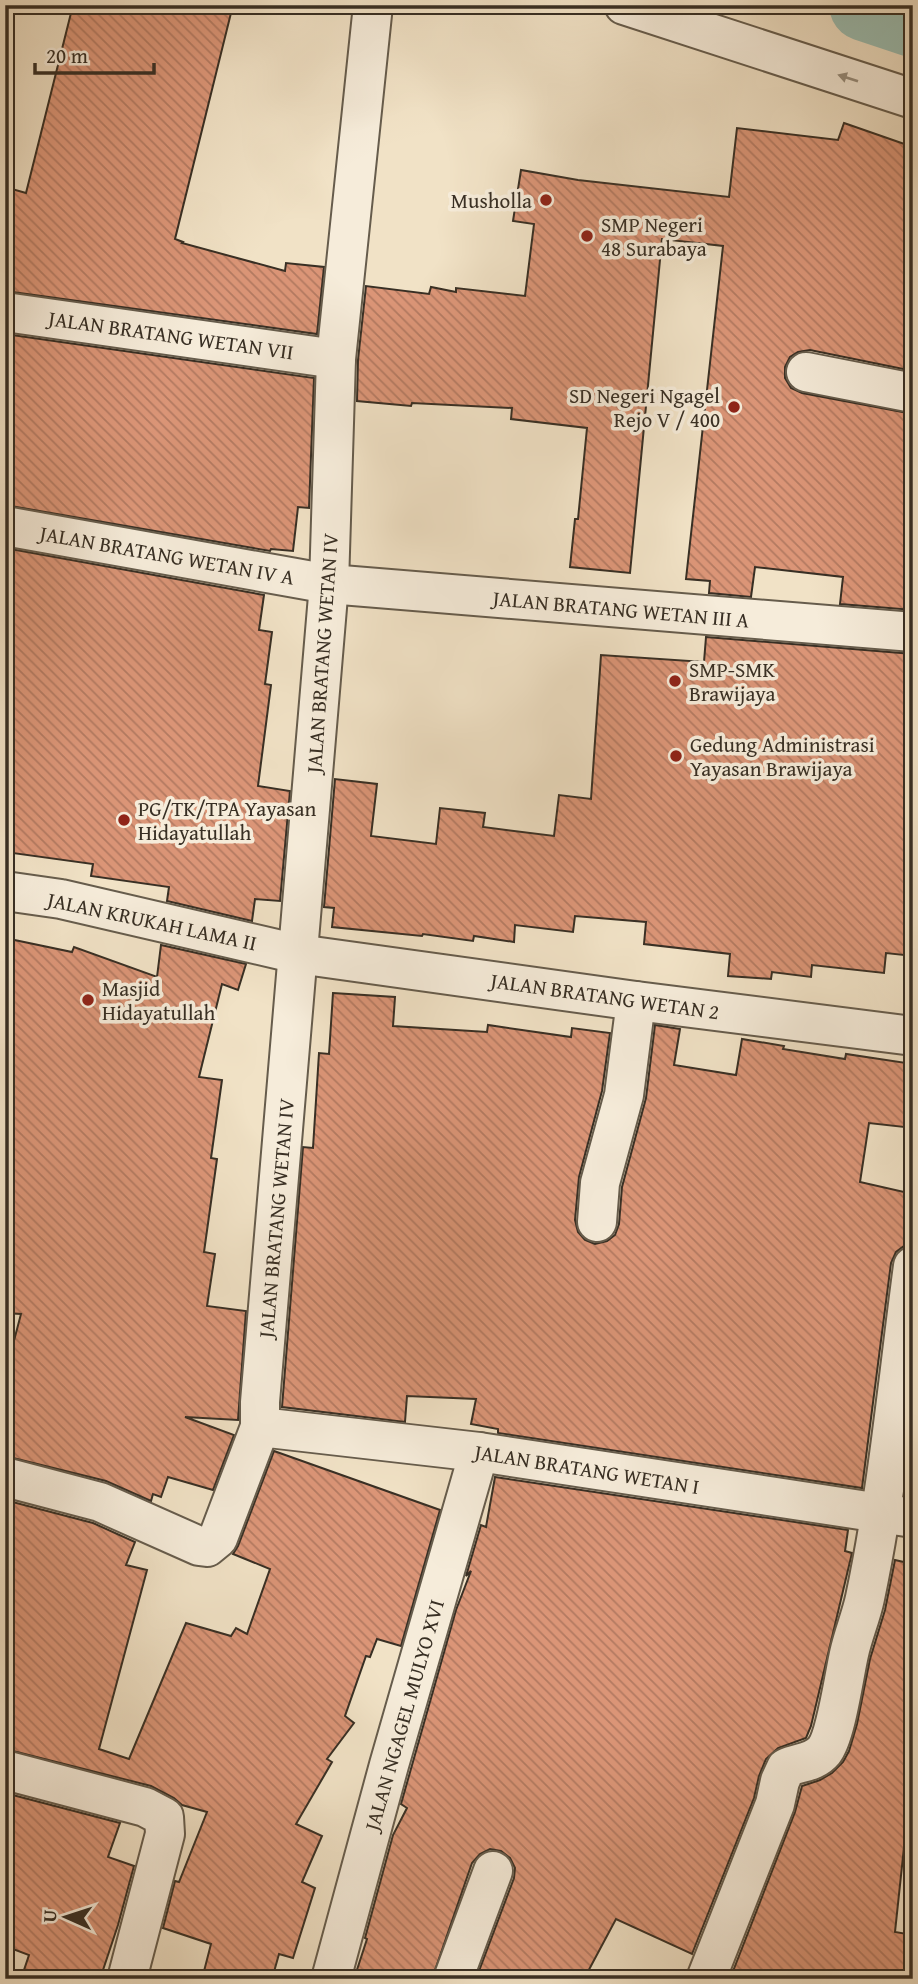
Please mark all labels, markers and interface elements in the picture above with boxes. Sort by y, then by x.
scale bar [35,32,154,76]
text: 20 m [46,40,88,71]
one-way arrow [837,72,858,82]
place label: Musholla [451,185,532,216]
marker: Musholla [538,192,554,208]
place label: SMP Negeri 48 Surabaya [601,209,707,264]
marker: SMP Negeri 48 Surabaya [579,228,595,244]
street label: JALAN BRATANG WETAN VII [44,302,296,368]
place label: SD Negeri Ngagel Rejo V / 400 [569,380,720,435]
marker: SD Negeri Ngagel Rejo V / 400 [726,399,742,415]
street label: JALAN BRATANG WETAN IV A [34,517,297,593]
street label: JALAN BRATANG WETAN IV [298,532,346,777]
street label: JALAN BRATANG WETAN III A [489,582,751,636]
place label: SMP-SMK Brawijaya [689,654,775,709]
marker: SMP-SMK Brawijaya [667,673,683,689]
place label: Gedung Administrasi Yayasan Brawijaya [690,729,875,784]
marker: Gedung Administrasi Yayasan Brawijaya [668,748,684,764]
place label: PG/TK/TPA Yayasan Hidayatullah [138,793,316,848]
marker: PG/TK/TPA Yayasan Hidayatullah [116,812,132,828]
street label: JALAN KRUKAH LAMA II [42,883,260,958]
street label: JALAN BRATANG WETAN 2 [486,964,721,1027]
place label: Masjid Hidayatullah [102,973,216,1028]
marker: Masjid Hidayatullah [80,992,96,1008]
street label: JALAN BRATANG WETAN IV [250,1097,302,1342]
street label: JALAN BRATANG WETAN I [470,1435,701,1502]
street label: JALAN NGAGEL MULYO XVI [355,1596,452,1837]
north arrow [32,1882,102,1952]
text: U [35,1909,63,1923]

